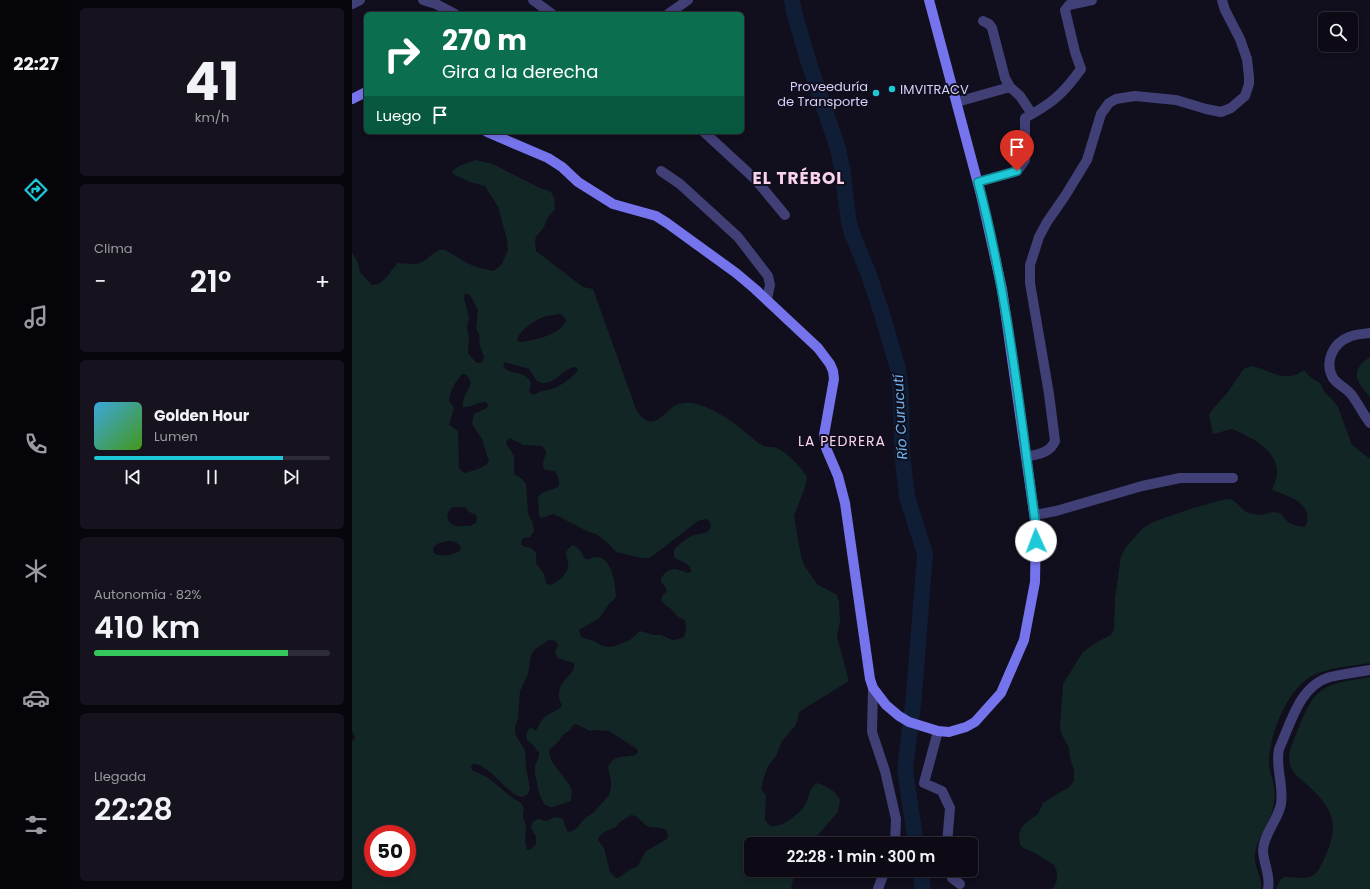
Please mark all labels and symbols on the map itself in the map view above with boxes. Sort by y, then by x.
place label: Proveeduría de Transporte [777,77,868,111]
place label: IMVITRACV [900,80,969,99]
marker: IMVITRACV [887,84,897,94]
marker: Proveeduría de Transporte [871,88,881,98]
pin [1000,130,1034,171]
district label: EL TRÉBOL [753,166,845,190]
water label: Río Curucutí [888,372,912,460]
district label: LA PEDRERA [798,431,886,451]
position arrow [1015,520,1057,562]
speed limit sign: 50 [364,825,416,877]

